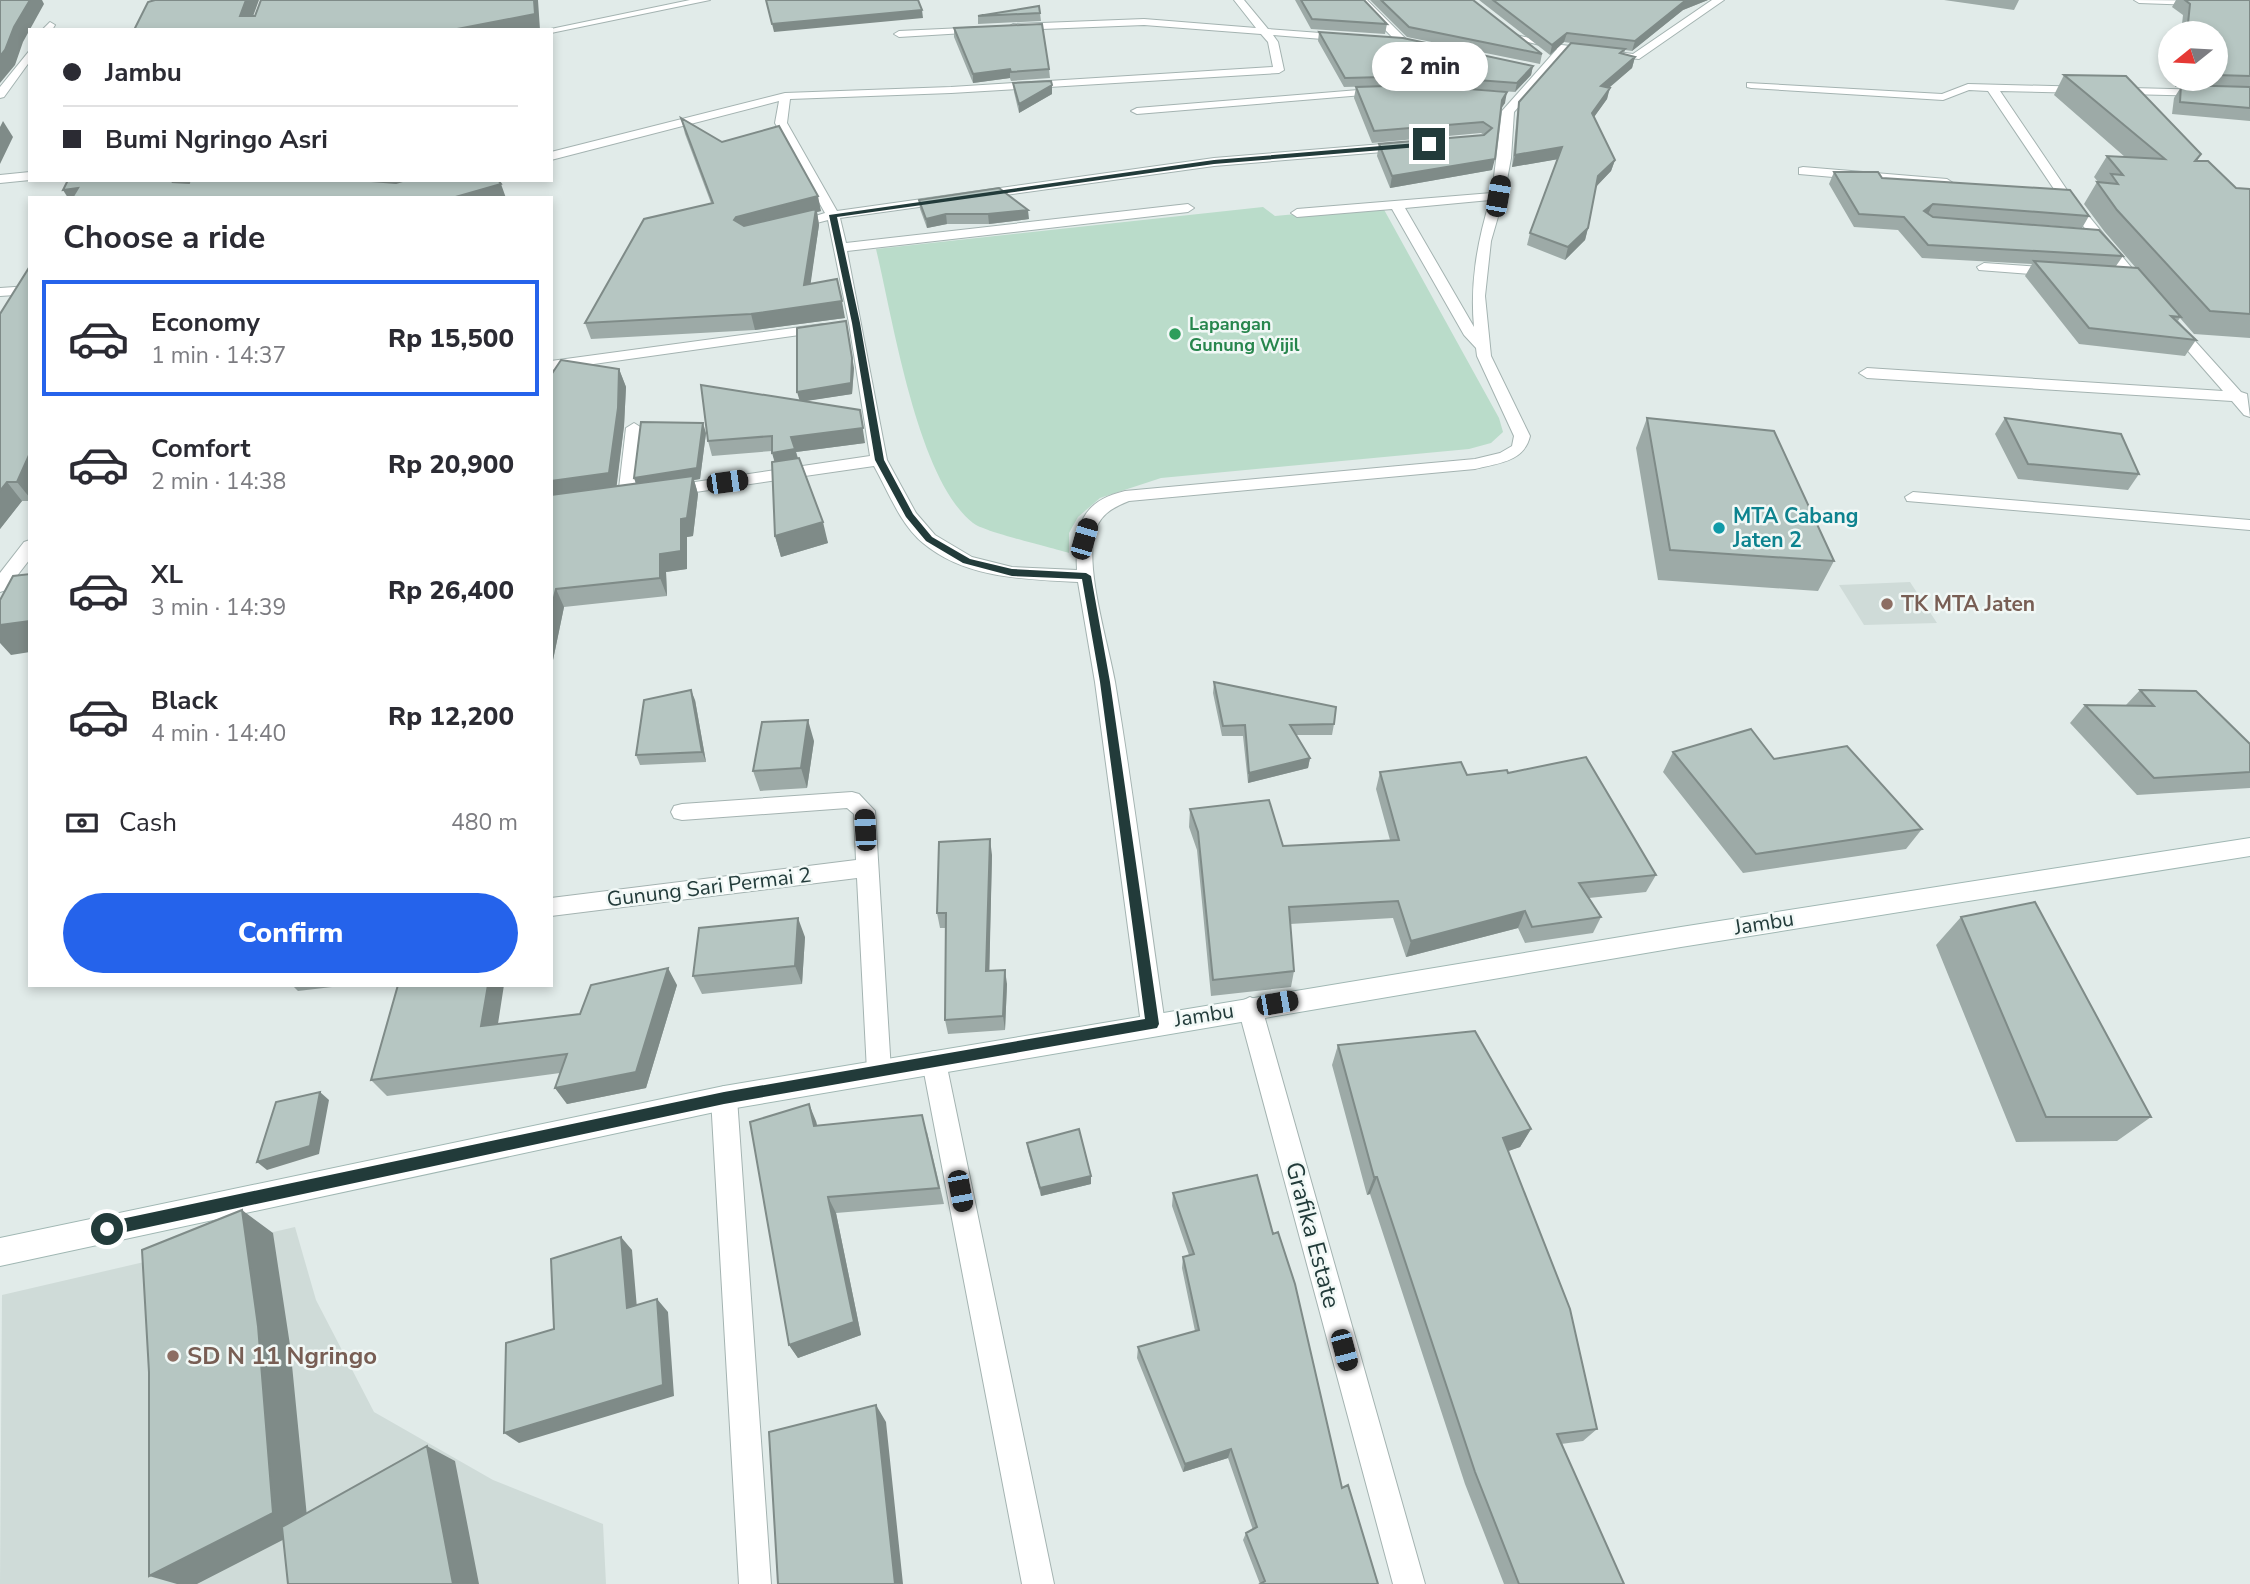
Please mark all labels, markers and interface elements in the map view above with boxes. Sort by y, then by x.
north arrow [2158,21,2228,91]
map controls [2158,21,2228,91]
callout: 2 min [1371,43,1487,92]
text: 2 min [1400,51,1460,82]
text: Jambu [105,55,182,90]
text: Bumi Ngringo Asri [105,122,328,157]
route end [1413,128,1445,160]
car [1485,173,1512,219]
text: Choose a ride [63,216,265,259]
text: Economy [151,305,260,340]
icon: car [67,307,130,370]
place label: Lapangan Gunung Wijil [1189,312,1300,357]
text: Rp 15,500 [388,321,514,356]
marker: Lapangan Gunung Wijil [1167,326,1183,342]
text: 1 min · 14:37 [151,340,286,371]
text: Comfort [151,431,251,466]
icon: car [67,433,130,496]
text: Rp 20,900 [388,447,514,482]
text: 2 min · 14:38 [151,466,286,497]
car [705,469,750,495]
place label: MTA Cabang Jaten 2 [1732,502,1858,554]
car [1069,516,1100,562]
marker: MTA Cabang Jaten 2 [1711,520,1727,536]
text: XL [151,557,183,592]
icon: car [67,559,130,622]
text: Rp 26,400 [388,573,514,608]
place label: TK MTA Jaten [1901,590,2035,618]
text: 3 min · 14:39 [151,592,286,623]
marker: TK MTA Jaten [1879,596,1895,612]
text: Black [151,683,218,718]
icon: car [67,685,130,748]
text: Rp 12,200 [388,699,514,734]
text: 4 min · 14:40 [151,718,286,749]
icon: cash [63,804,101,842]
text: Cash [119,805,177,840]
text: 480 m [451,807,518,838]
car [854,808,877,852]
street label: Gunung Sari Permai 2 [605,861,813,913]
button: Confirm [63,893,518,973]
street label: Jambu [1731,904,1796,942]
car [1255,989,1300,1017]
street label: Jambu [1171,996,1236,1034]
street label: Grafika Estate [1278,1158,1348,1312]
car [946,1168,975,1214]
route start [91,1213,123,1245]
car [1329,1327,1360,1373]
place label: SD N 11 Ngringo [187,1340,377,1372]
marker: SD N 11 Ngringo [165,1348,181,1364]

